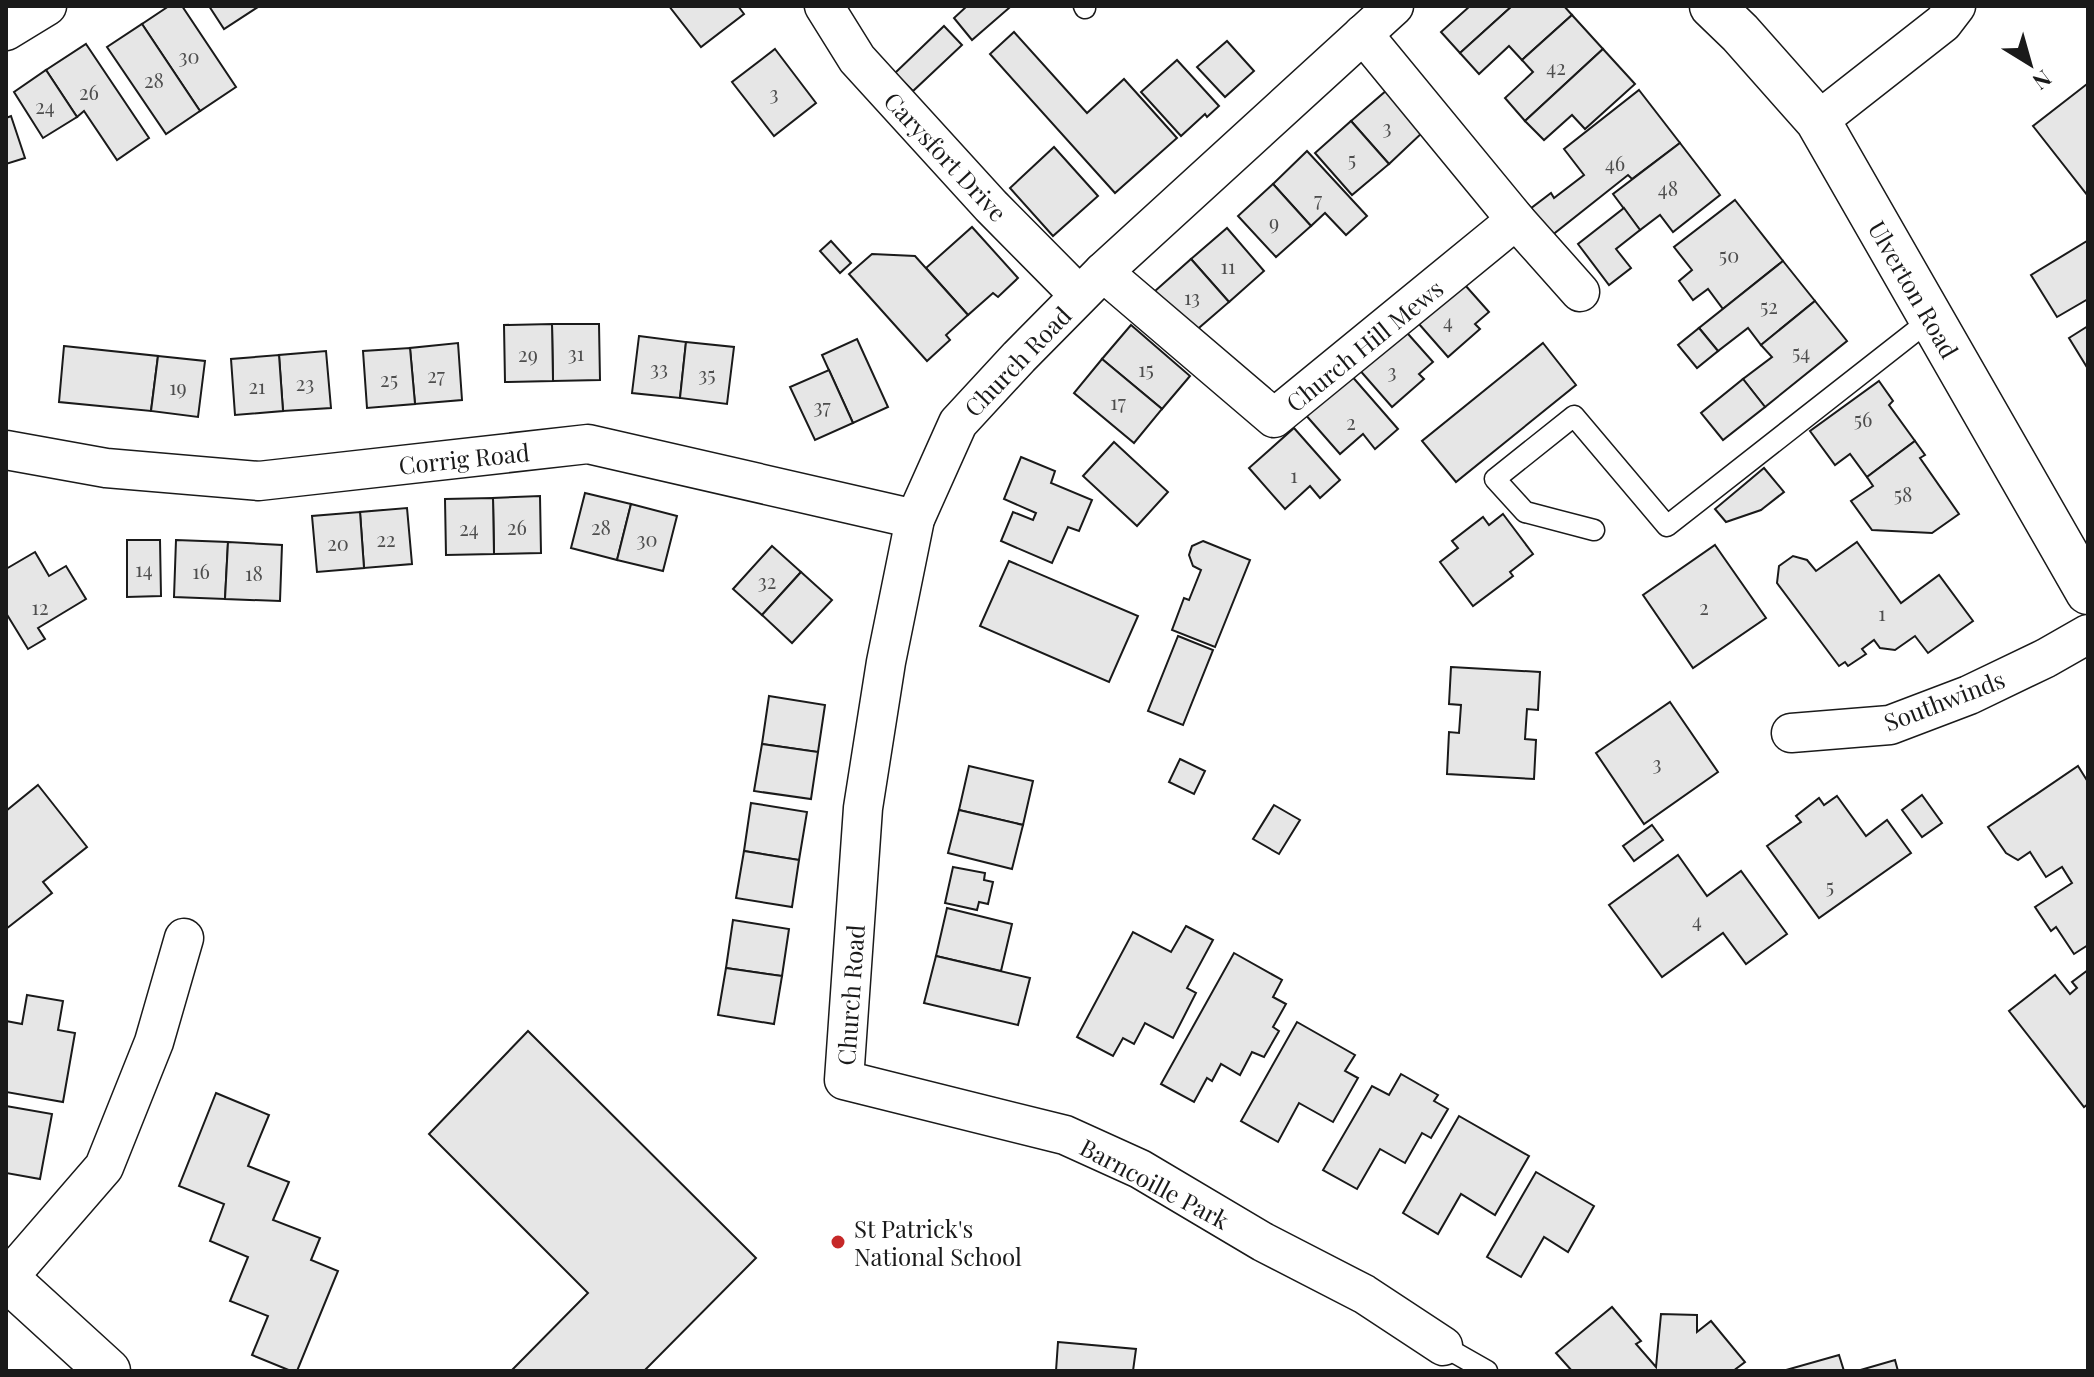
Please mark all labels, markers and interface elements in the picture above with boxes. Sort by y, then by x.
north arrow [1990,24,2070,104]
house number: 30 [178,42,200,69]
house number: 42 [1546,53,1566,80]
text: N [2027,64,2058,98]
house number: 28 [144,66,164,93]
house number: 26 [79,78,99,105]
house number: 3 [769,79,779,106]
street label: Carysfort Drive [878,84,1014,228]
house number: 24 [35,92,55,119]
house number: 3 [1382,113,1392,140]
house number: 5 [1348,145,1356,172]
house number: 46 [1605,149,1625,176]
house number: 48 [1658,174,1678,201]
house number: 7 [1314,185,1322,212]
house number: 9 [1269,208,1279,235]
street label: Ulverton Road [1862,214,1966,364]
house number: 50 [1719,241,1739,268]
house number: 11 [1221,252,1235,279]
street label: Church Hill Mews [1279,272,1449,418]
house number: 13 [1184,283,1200,310]
house number: 52 [1760,292,1778,319]
street label: Church Road [956,299,1078,423]
house number: 4 [1443,307,1453,334]
house number: 54 [1792,338,1810,365]
house number: 31 [568,339,584,366]
house number: 29 [518,340,538,367]
house number: 33 [650,354,668,381]
house number: 15 [1138,355,1154,382]
house number: 3 [1387,357,1397,384]
house number: 35 [698,360,716,387]
house number: 27 [427,361,445,388]
house number: 25 [380,365,398,392]
house number: 23 [296,369,314,396]
house number: 21 [249,372,265,399]
house number: 19 [169,373,187,400]
house number: 17 [1110,388,1126,415]
house number: 37 [813,392,831,419]
house number: 56 [1854,405,1872,432]
house number: 2 [1346,408,1356,435]
street label: Corrig Road [397,435,531,481]
house number: 1 [1290,461,1298,488]
house number: 58 [1894,480,1912,507]
house number: 26 [507,513,527,540]
house number: 28 [591,513,611,540]
house number: 24 [459,514,479,541]
house number: 22 [376,525,396,552]
house number: 30 [636,525,658,552]
house number: 20 [327,529,349,556]
house number: 14 [135,555,153,582]
house number: 16 [192,557,210,584]
house number: 18 [245,559,263,586]
house number: 32 [758,567,776,594]
house number: 12 [32,593,48,620]
house number: 2 [1699,593,1709,620]
house number: 1 [1878,599,1886,626]
street label: Southwinds [1879,662,2009,738]
house number: 3 [1652,749,1662,776]
house number: 5 [1826,872,1834,899]
house number: 4 [1692,906,1702,933]
street label: Church Road [829,923,871,1067]
street label: Barncoille Park [1075,1130,1236,1236]
place label: St Patrick's National School [854,1212,1022,1272]
marker: St Patrick's National School [829,1233,847,1251]

